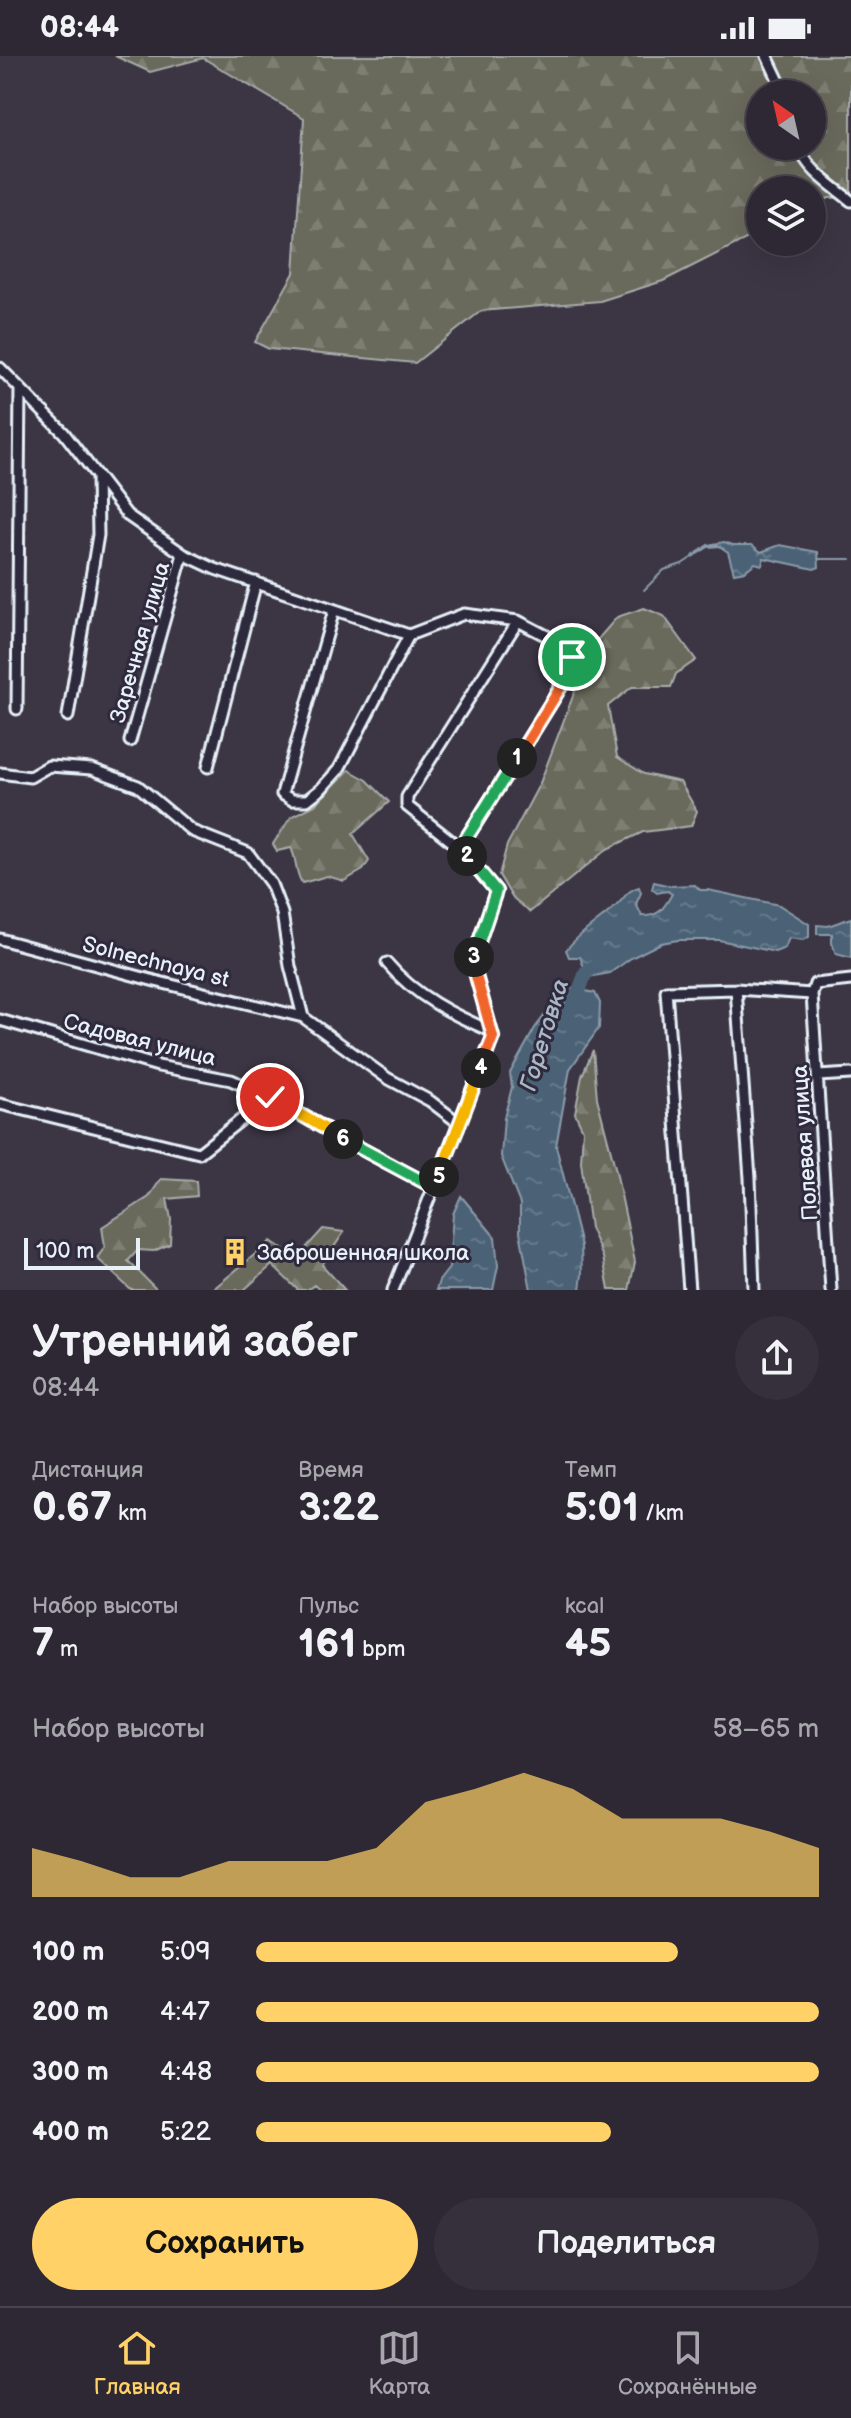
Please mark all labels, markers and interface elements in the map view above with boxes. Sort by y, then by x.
text: 08:44 [40,10,119,46]
north arrow [746,80,826,160]
map controls [746,80,826,256]
button: layers [746,176,826,256]
street label: Заречная улица [105,559,176,726]
pin [538,623,606,691]
icon: arrive [550,635,594,679]
pin: 1 [497,738,537,778]
text: 1 [512,744,522,771]
pin: 2 [447,836,487,876]
text: 2 [460,842,474,869]
street label: Solnechnaya st [79,931,232,994]
pin: 3 [454,937,494,977]
text: 3 [468,943,480,970]
water label: Горетовка [514,975,575,1095]
street label: Садовая улица [61,1008,219,1072]
pin: 4 [461,1048,501,1088]
text: 4 [475,1054,487,1081]
pin [236,1063,304,1131]
street label: Полевая улица [787,1064,824,1222]
icon: check [248,1075,292,1119]
pin: 6 [323,1119,363,1159]
text: 6 [336,1125,350,1152]
pin: 5 [419,1157,459,1197]
text: 5 [433,1163,445,1190]
scale bar [24,1234,140,1270]
building icon: Заброшенная школа [220,1237,250,1267]
text: 100 m [36,1238,95,1265]
place label: Заброшенная школа [257,1240,469,1267]
text: Утренний забег [32,1316,358,1369]
button: share [735,1316,819,1400]
text: 08:44 [32,1373,99,1404]
text: Дистанция [32,1457,143,1484]
text: Время [298,1457,364,1484]
text: Темп [565,1457,617,1484]
text: 0.67 [32,1484,112,1532]
text: 3:22 [298,1484,379,1532]
text: 5:01 [565,1484,639,1532]
text: km [112,1500,147,1527]
text: /km [639,1500,684,1527]
text: Набор высоты [32,1593,178,1620]
text: Пульс [298,1593,359,1620]
text: kcal [565,1593,604,1620]
text: 7 [32,1620,54,1668]
text: 161 [298,1620,356,1668]
text: 45 [565,1620,611,1668]
text: m [54,1636,78,1663]
text: bpm [356,1636,406,1663]
text: Набор высоты [32,1714,205,1745]
text: 58–65 m [713,1714,819,1745]
text: 100 m [32,1937,105,1968]
text: 5:09 [160,1937,210,1968]
text: 200 m [32,1997,109,2028]
text: 4:47 [160,1997,210,2028]
text: 300 m [32,2057,109,2088]
text: 4:48 [160,2057,212,2088]
text: 400 m [32,2117,109,2148]
text: 5:22 [160,2117,211,2148]
button: Сохранить [32,2198,418,2290]
button: Поделиться [434,2198,819,2290]
tab: Главная [94,2326,181,2401]
tab: Карта [368,2326,430,2401]
tab: Сохранённые [618,2326,757,2401]

